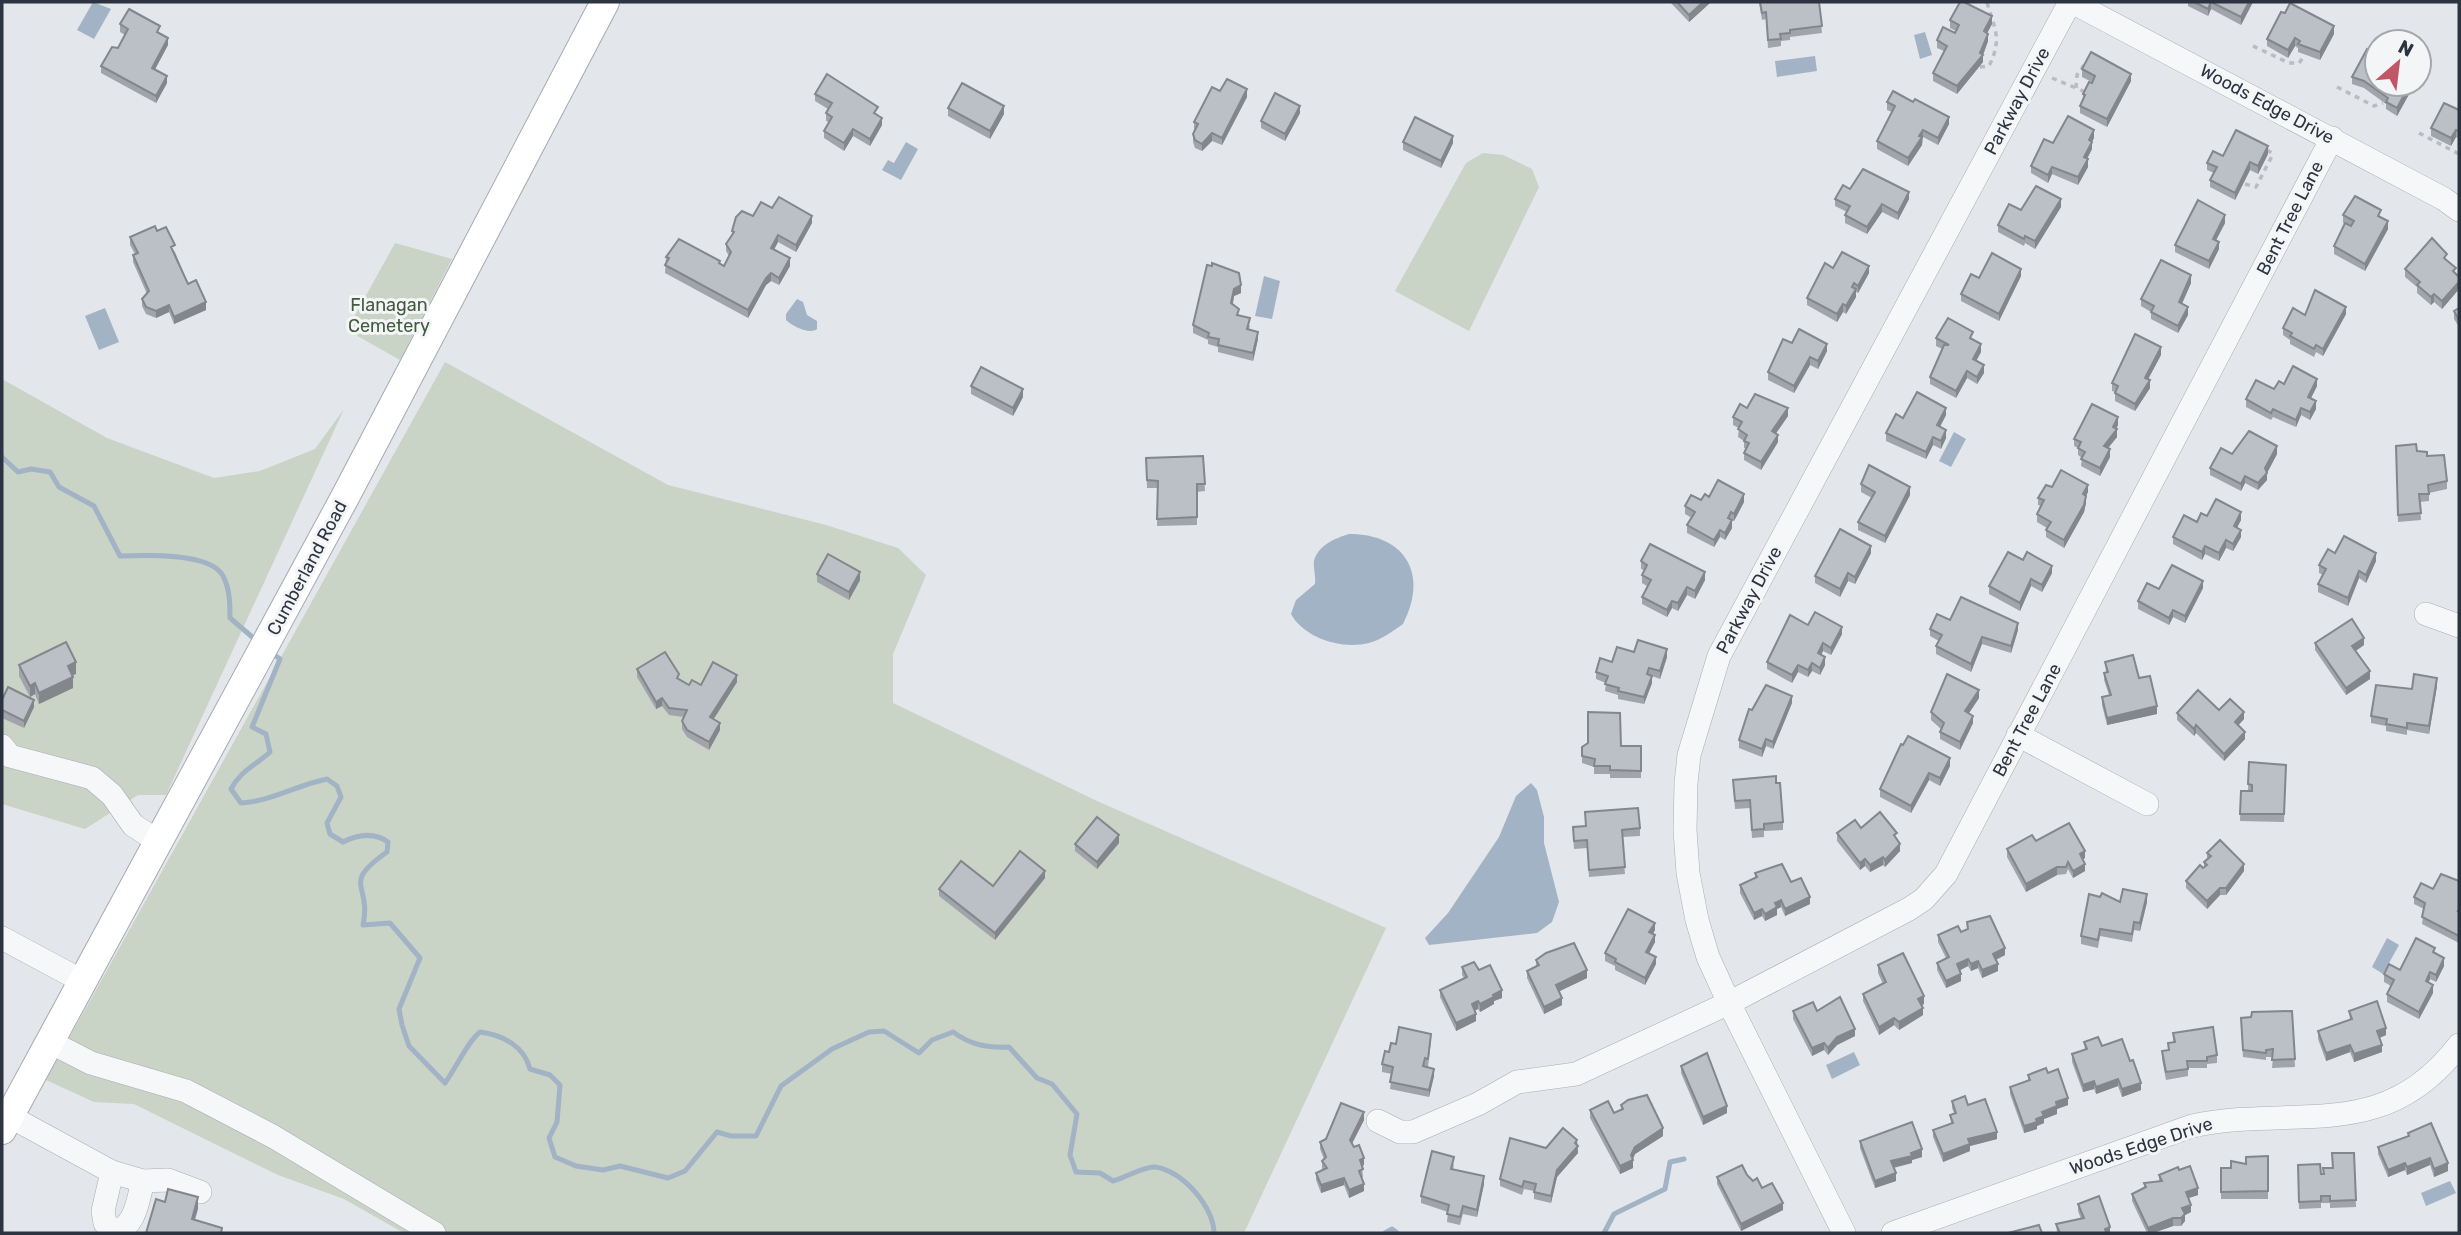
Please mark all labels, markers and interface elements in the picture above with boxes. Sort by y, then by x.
north arrow [2363,28,2433,98]
text: N [2394,35,2417,62]
street label: Parkway Drive [1979,44,2055,158]
street label: Woods Edge Drive [2196,59,2338,149]
street label: Bent Tree Lane [2252,157,2328,279]
park label: Flanagan Cemetery [348,294,430,337]
street label: Cumberland Road [262,497,352,639]
street label: Parkway Drive [1711,543,1787,657]
street label: Bent Tree Lane [1988,660,2066,780]
street label: Woods Edge Drive [2067,1113,2215,1179]

